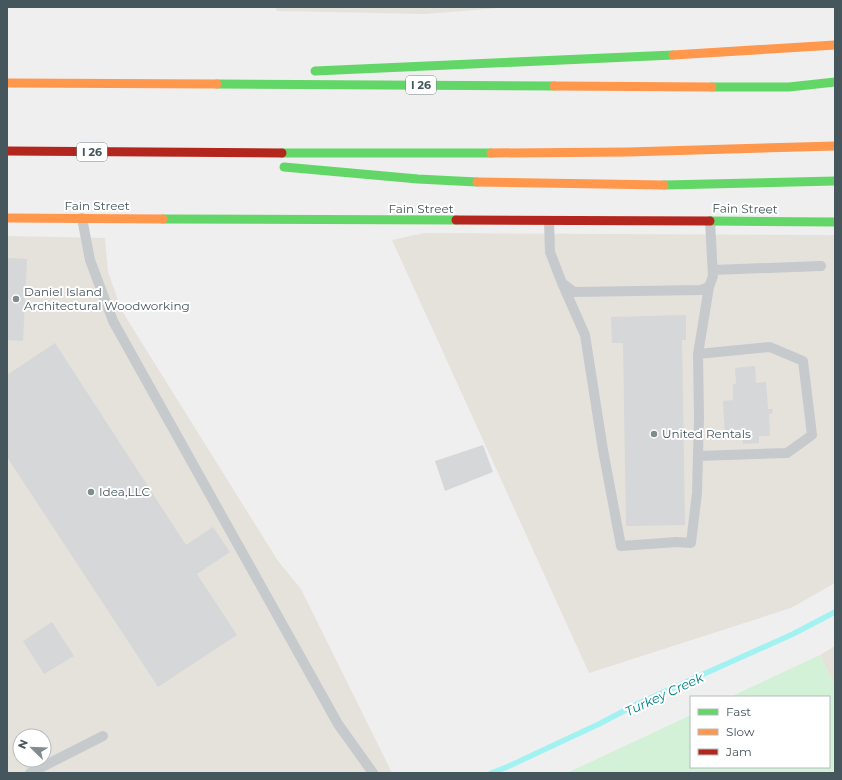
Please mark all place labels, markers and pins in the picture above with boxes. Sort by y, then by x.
place label: Daniel Island Architectural Woodworking [24,284,190,313]
marker: Daniel Island Architectural Woodworking [11,294,21,304]
place label: United Rentals [662,426,751,441]
marker: United Rentals [649,429,659,439]
place label: Idea,LLC [99,484,150,499]
marker: Idea,LLC [86,487,96,497]

